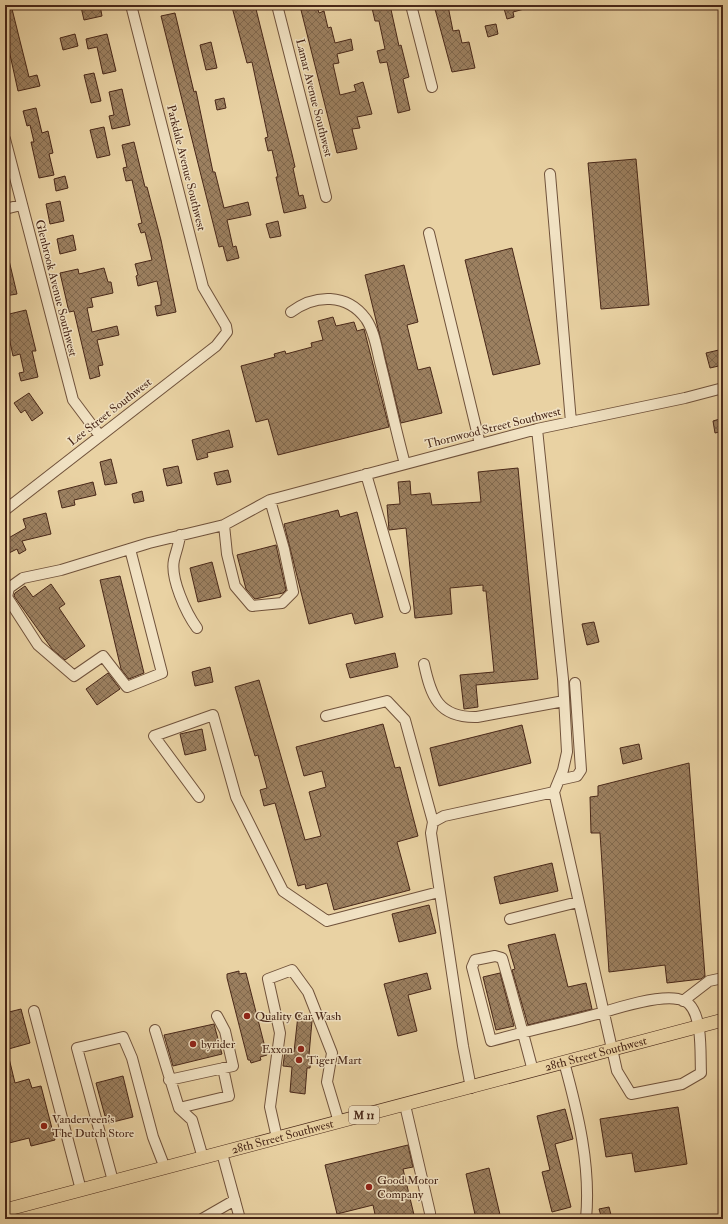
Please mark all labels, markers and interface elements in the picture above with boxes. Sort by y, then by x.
street label: Lamar Avenue Southwest [292,37,336,159]
street label: Parkdale Avenue Southwest [163,103,209,233]
street label: Glenbrook Avenue Southwest [32,218,80,358]
street label: Lee Street Southwest [65,375,155,449]
street label: Thornwood Street Southwest [424,404,562,452]
place label: Quality Car Wash [255,1009,342,1024]
marker: Quality Car Wash [242,1011,252,1021]
street label: 28th Street Southwest [543,1033,648,1074]
place label: byrider [201,1037,236,1052]
marker: byrider [188,1039,198,1049]
place label: Exxon [262,1042,293,1057]
marker: Exxon [296,1044,306,1054]
place label: Tiger Mart [307,1053,362,1068]
marker: Tiger Mart [294,1055,304,1065]
road number: M 11 [349,1106,379,1124]
place label: Vanderveen's The Dutch Store [52,1112,134,1141]
street label: 28th Street Southwest [230,1116,335,1157]
marker: Vanderveen's The Dutch Store [39,1121,49,1131]
place label: Good Motor Company [377,1173,439,1202]
marker: Good Motor Company [364,1182,374,1192]

